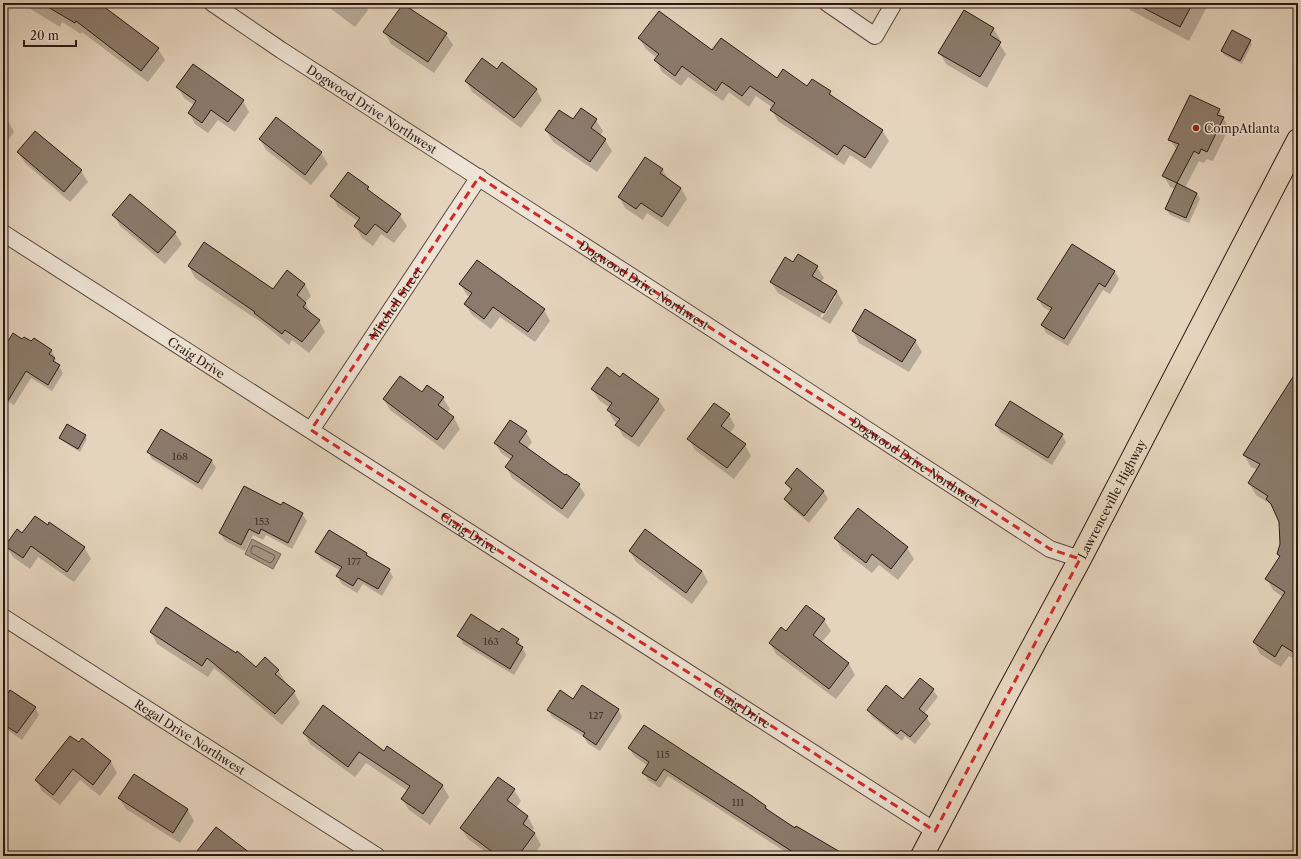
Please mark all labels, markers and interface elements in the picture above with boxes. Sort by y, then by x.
scale bar [24,22,76,48]
text: 20 m [30,28,59,43]
street label: Dogwood Drive Northwest [304,61,441,157]
place label: CompAtlanta [1204,121,1281,136]
marker: CompAtlanta [1191,123,1201,133]
street label: Dogwood Drive Northwest [576,237,713,333]
street label: Mitchell Street [365,263,425,343]
street label: Craig Drive [165,333,228,381]
street label: Dogwood Drive Northwest [848,414,984,510]
street label: Lawrenceville Highway [1074,436,1149,561]
house number: 168 [172,450,188,463]
street label: Craig Drive [438,508,501,556]
house number: 153 [254,515,270,528]
house number: 177 [347,555,361,568]
house number: 163 [483,635,499,648]
street label: Craig Drive [711,683,774,731]
street label: Regal Drive Northwest [132,696,249,778]
house number: 127 [589,709,604,722]
house number: 115 [656,748,670,761]
house number: 111 [732,796,745,809]

